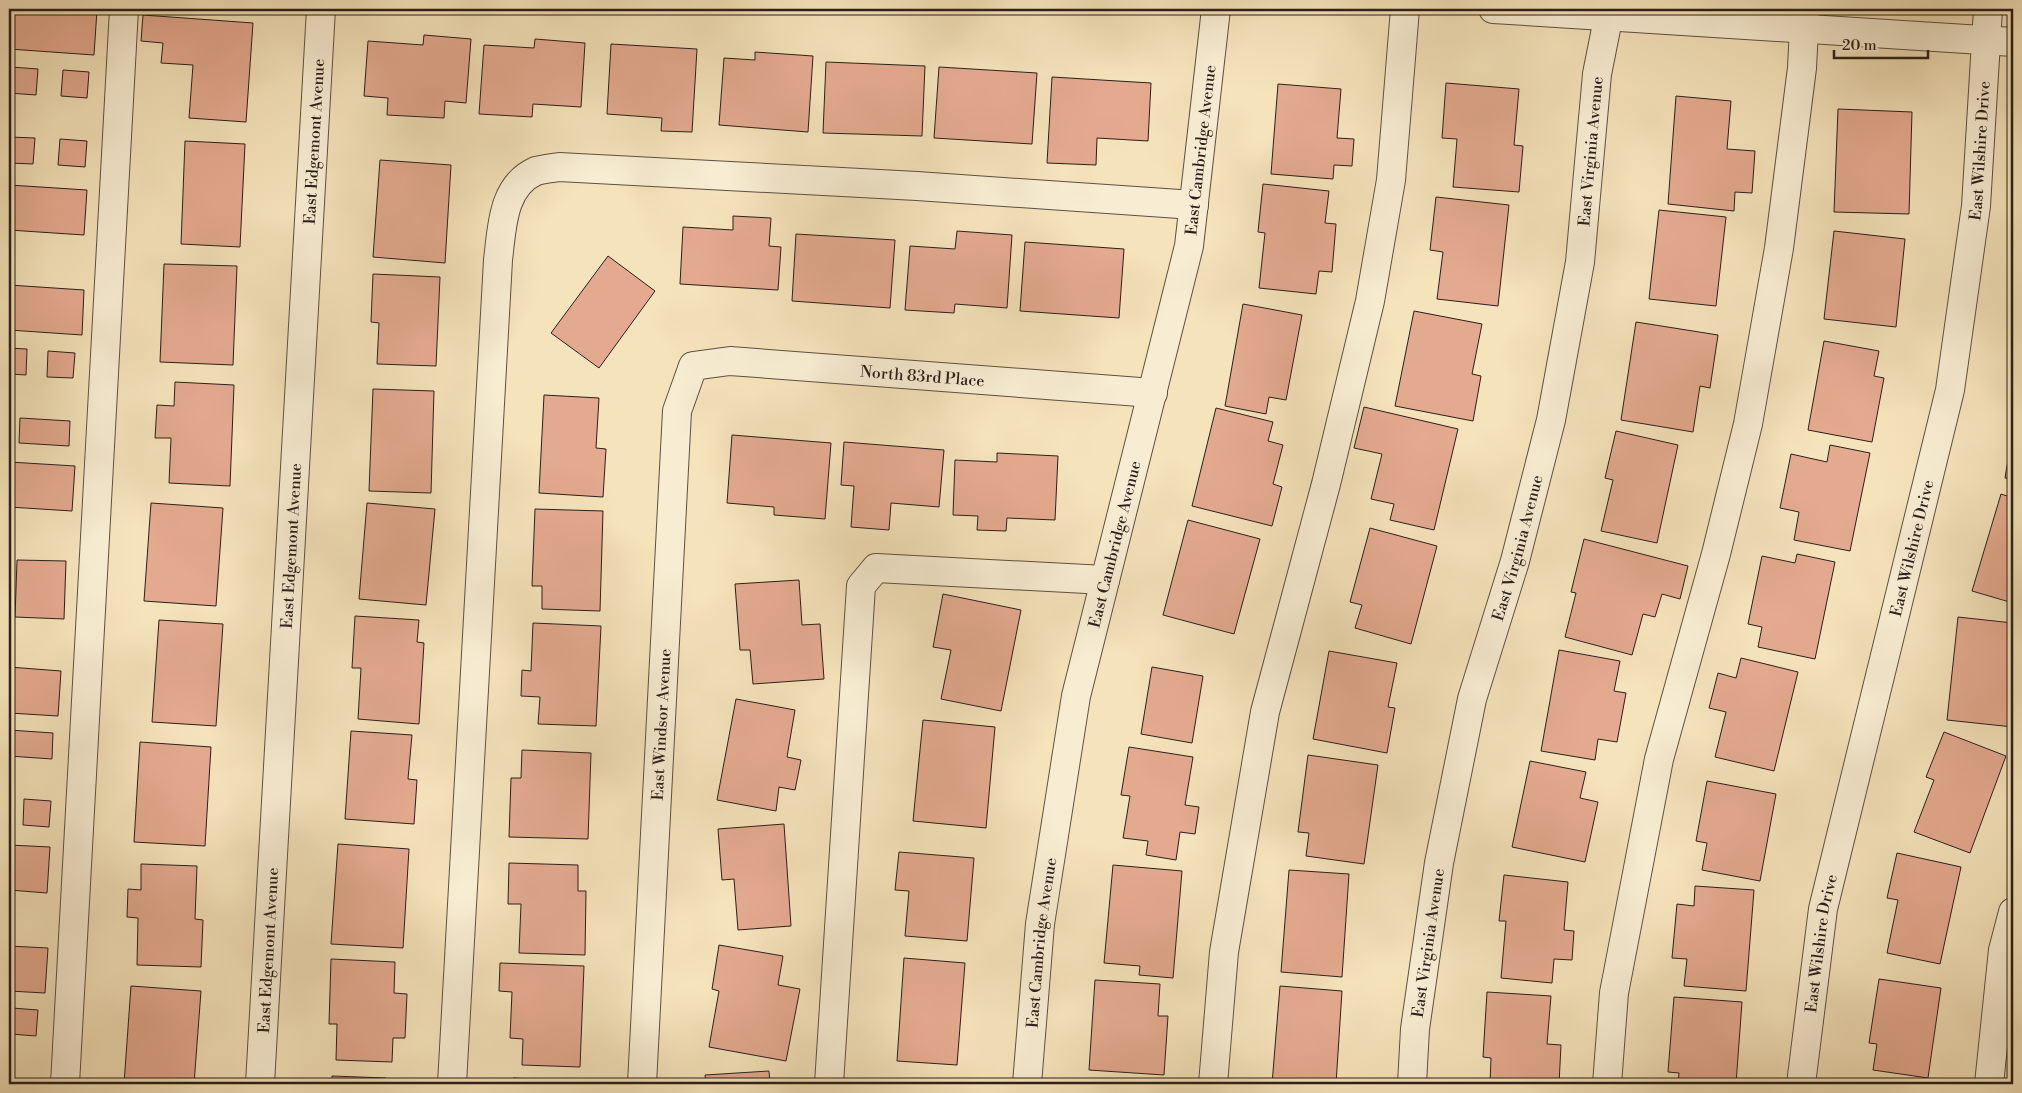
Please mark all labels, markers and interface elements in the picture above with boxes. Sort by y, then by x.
scale bar [1834,28,1928,60]
text: 20 m [1842,36,1877,55]
street label: East Edgemont Avenue [300,58,329,225]
street label: East Cambridge Avenue [1181,64,1221,236]
street label: East Virginia Avenue [1574,75,1608,227]
street label: East Wilshire Drive [1965,80,1995,222]
street label: North 83rd Place [859,362,985,391]
street label: East Cambridge Avenue [1085,459,1146,630]
street label: East Edgemont Avenue [277,462,306,629]
street label: East Virginia Avenue [1488,473,1548,623]
street label: East Wilshire Drive [1886,478,1939,619]
street label: East Windsor Avenue [648,648,676,801]
street label: East Cambridge Avenue [1023,856,1061,1029]
street label: East Edgemont Avenue [254,867,283,1034]
street label: East Virginia Avenue [1408,867,1449,1019]
street label: East Wilshire Drive [1801,872,1842,1014]

